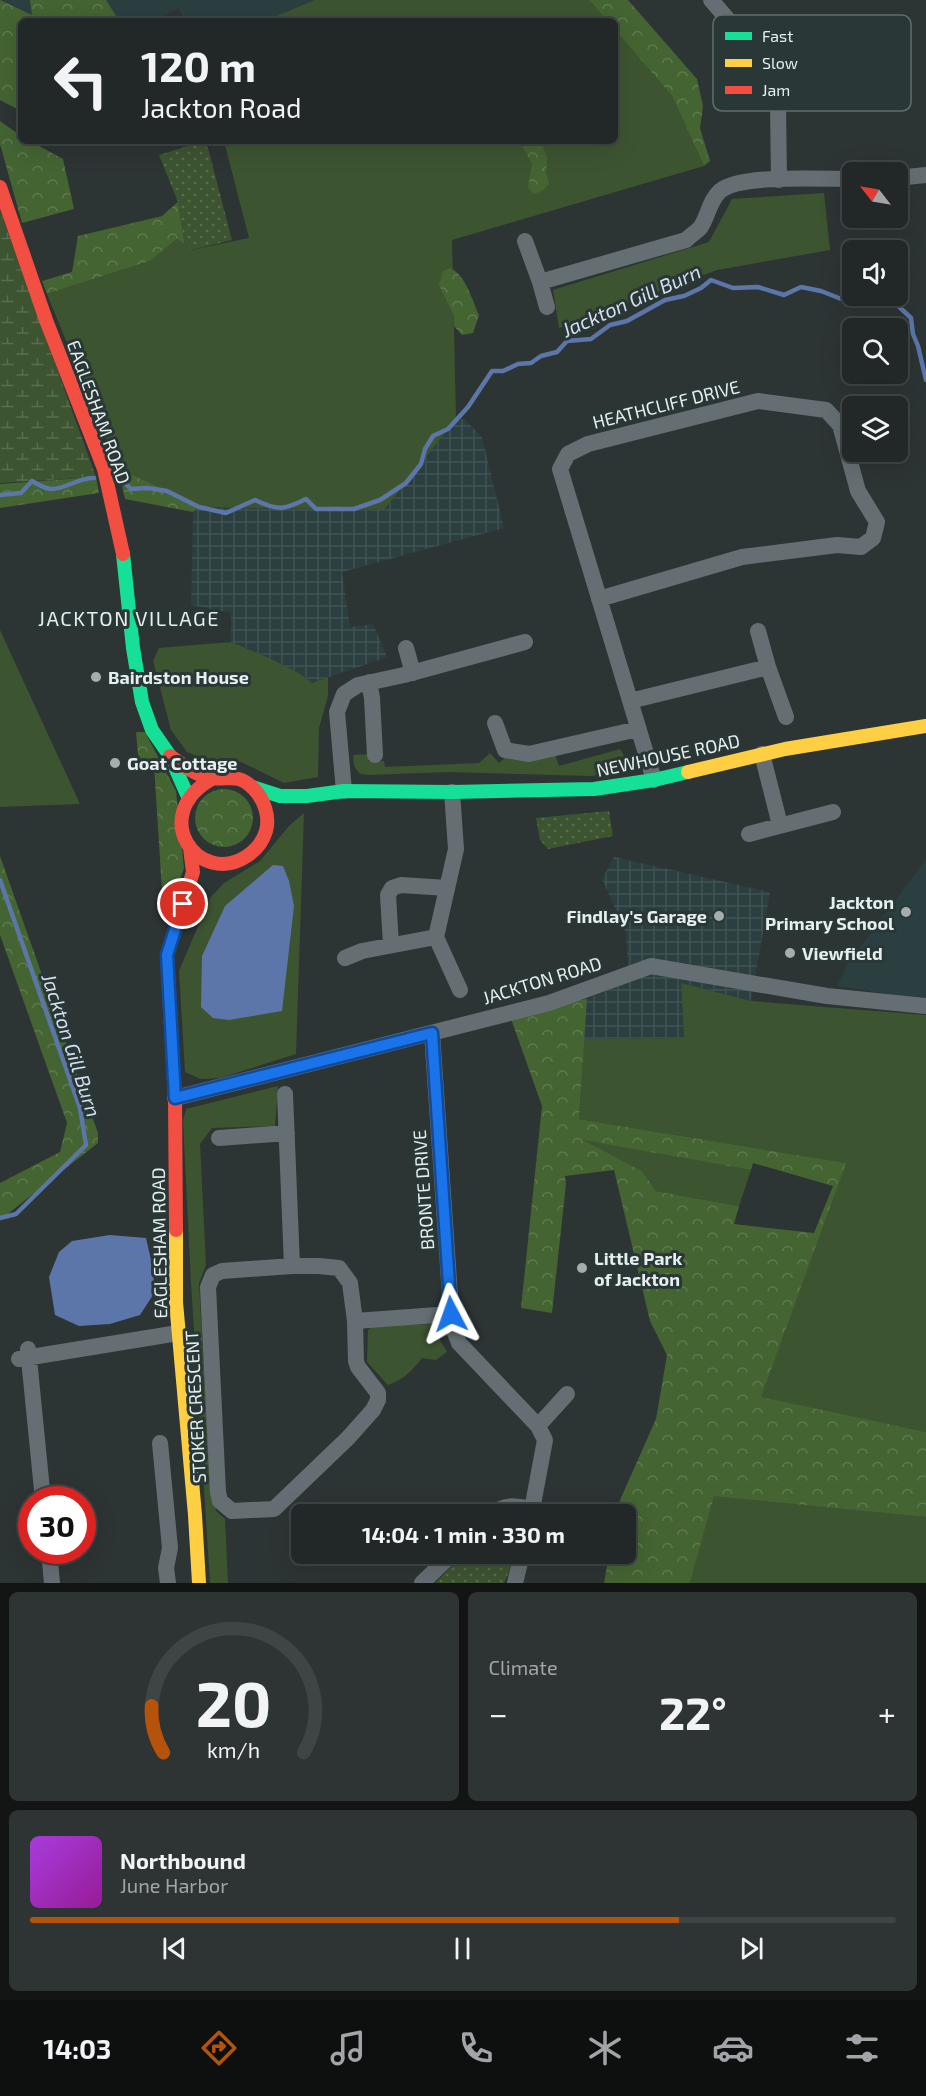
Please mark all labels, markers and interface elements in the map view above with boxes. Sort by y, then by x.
legend [713,15,911,111]
text: Fast [762,26,793,45]
text: 120 m [141,40,256,90]
icon: left [42,42,120,120]
text: Slow [762,53,798,72]
text: Jam [762,80,790,99]
text: Jackton Road [141,91,301,123]
north arrow [842,162,908,228]
map controls [842,162,908,462]
button: sound [842,240,908,306]
water label: Jackton Gill Burn [557,259,704,342]
button: search [842,318,908,384]
street label: EAGLESHAM ROAD [63,337,135,487]
street label: HEATHCLIFF DRIVE [590,375,742,433]
button: layers [842,396,908,462]
district label: JACKTON VILLAGE [38,606,220,630]
place label: Bairdston House [108,666,249,688]
marker: Bairdston House [89,670,103,684]
street label: NEWHOUSE ROAD [594,729,742,781]
place label: Goat Cottage [127,752,238,774]
marker: Goat Cottage [108,756,122,770]
pin [157,878,208,929]
icon: arrive [166,887,199,920]
place label: Jackton Primary School [765,891,894,934]
place label: Findlay's Garage [567,905,707,927]
marker: Jackton Primary School [899,905,913,919]
marker: Findlay's Garage [712,909,726,923]
place label: Viewfield [802,942,883,964]
marker: Viewfield [783,946,797,960]
street label: JACKTON ROAD [480,951,604,1009]
water label: Jackton Gill Burn [37,969,107,1120]
street label: BRONTE DRIVE [408,1129,438,1251]
street label: EAGLESHAM ROAD [147,1167,171,1319]
place label: Little Park of Jackton [594,1247,682,1290]
marker: Little Park of Jackton [575,1261,589,1275]
position arrow [419,1282,483,1346]
street label: STOKER CRESCENT [180,1329,210,1484]
speed limit sign: 30 [18,1486,96,1564]
text: 14:04 · 1 min · 330 m [362,1521,565,1547]
text: Climate [489,1655,558,1679]
text: 20 [196,1665,272,1740]
text: 22° [659,1685,727,1739]
text: − [489,1693,508,1733]
text: + [878,1693,896,1733]
text: km/h [207,1738,260,1763]
text: Northbound [120,1847,246,1873]
text: June Harbor [120,1873,228,1897]
icon: previous [158,1932,191,1965]
icon: pause [446,1932,479,1965]
icon: next [735,1932,768,1965]
icon: directions [198,2027,240,2069]
icon: music [327,2027,369,2069]
icon: phone [455,2027,497,2069]
icon: climate [584,2027,626,2069]
icon: car [712,2027,754,2069]
icon: filters [841,2027,883,2069]
text: 14:03 [43,2032,111,2064]

